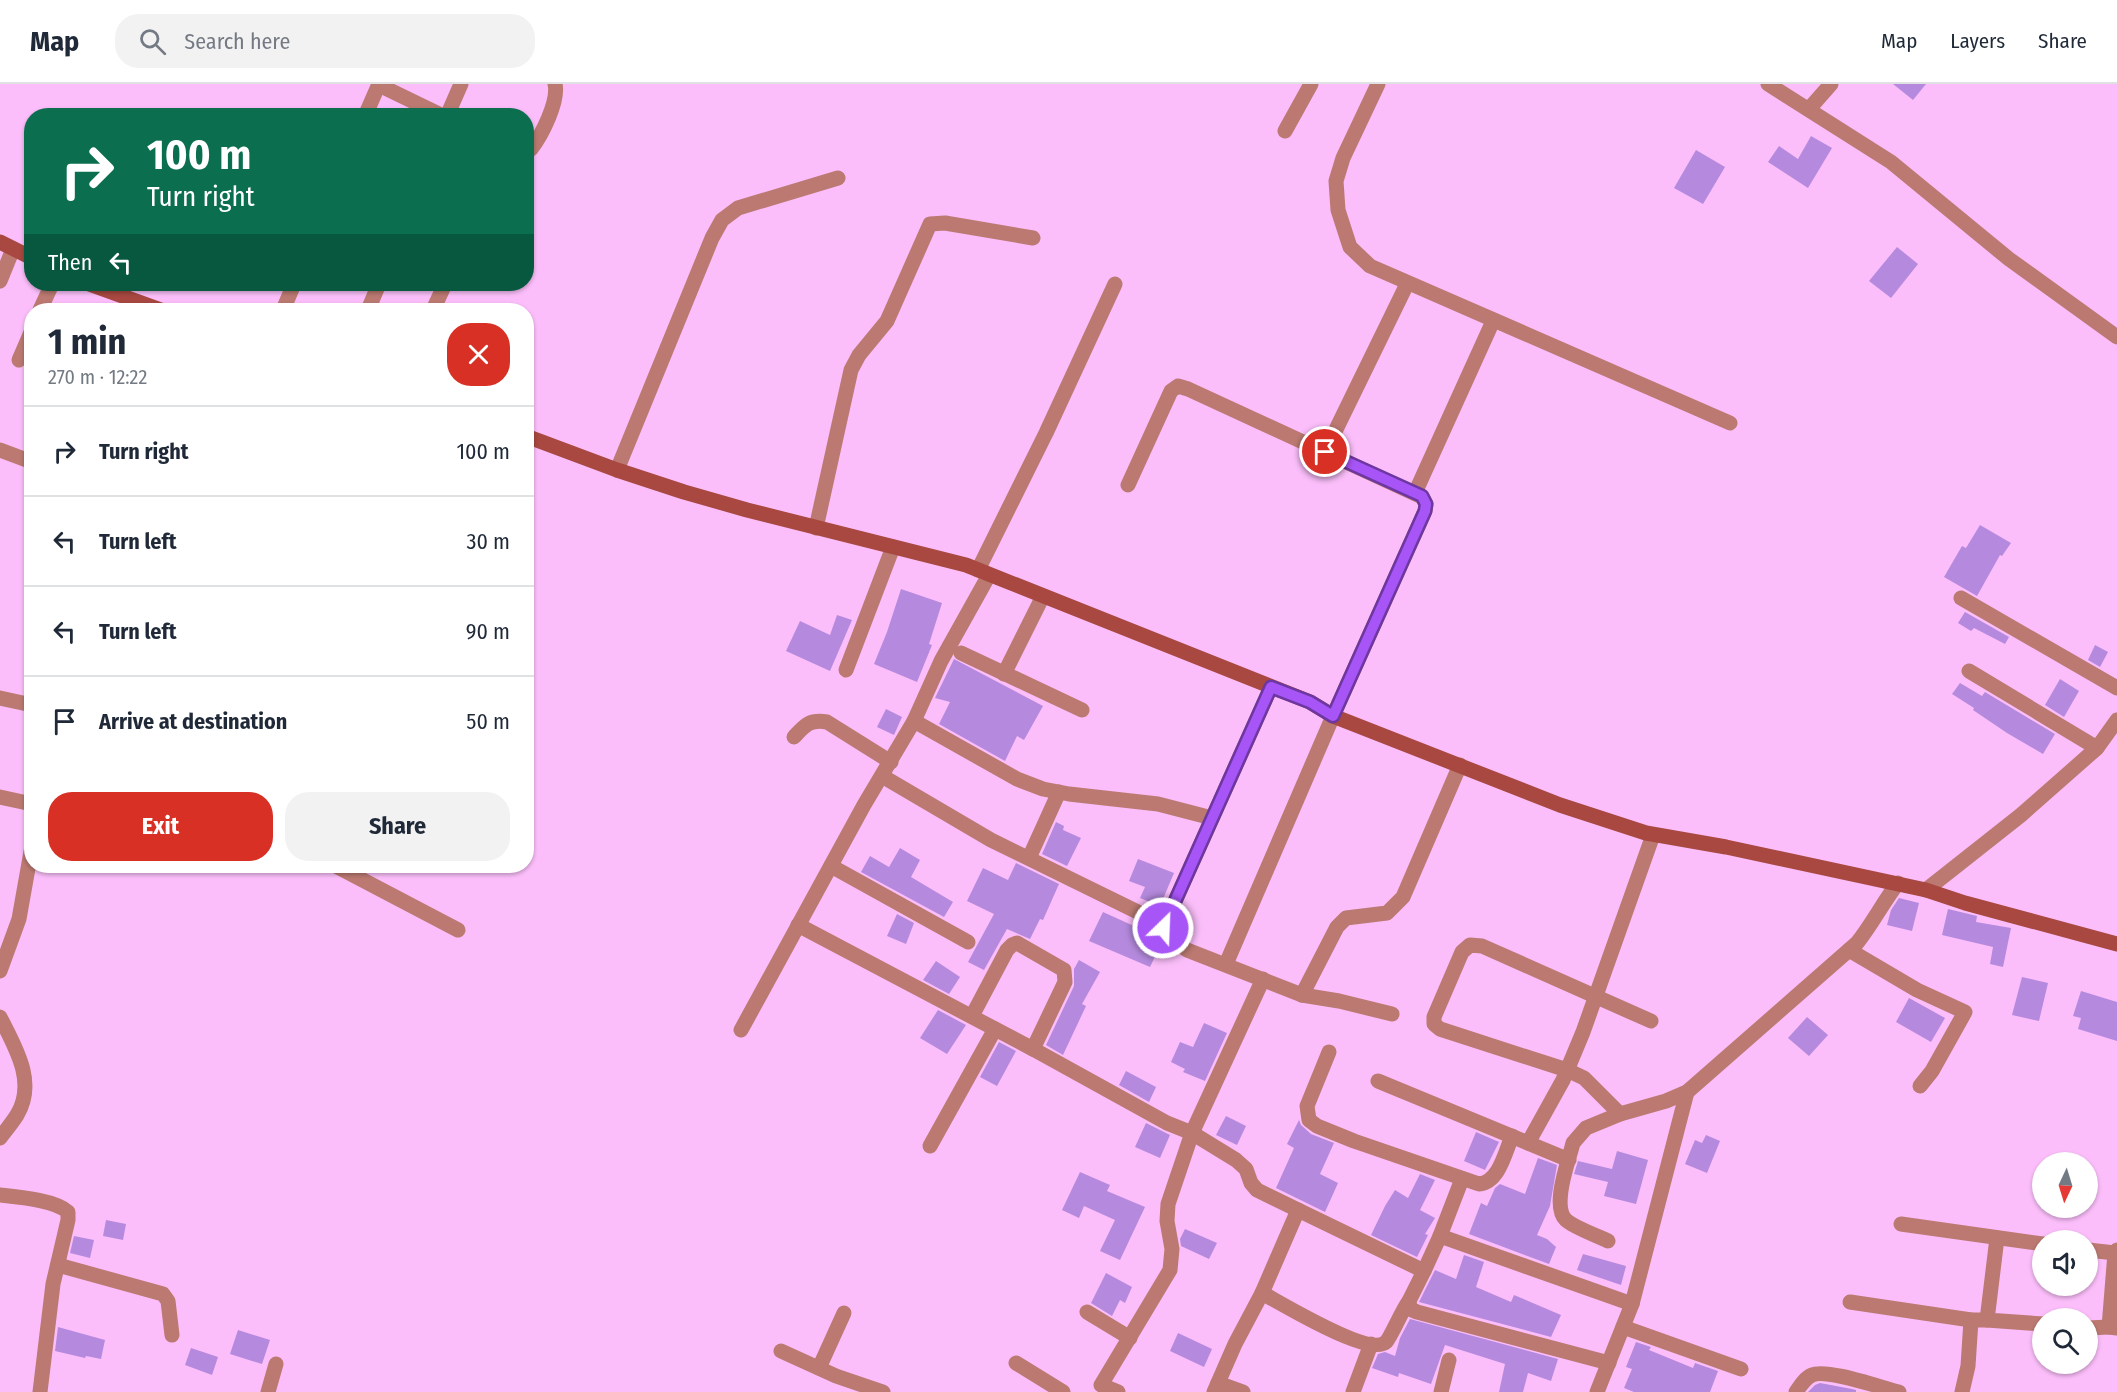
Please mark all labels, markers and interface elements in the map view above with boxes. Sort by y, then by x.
search box [115,14,535,68]
text: Map [30,25,79,58]
icon: search [136,25,169,58]
text: Search here [184,28,290,55]
text: Map [1881,28,1917,54]
text: Layers [1950,28,2005,54]
text: Share [2038,28,2087,54]
text: 100 m [147,130,251,180]
icon: right [48,132,126,210]
text: Turn right [147,181,255,213]
icon: left [104,246,137,279]
text: Then [48,249,92,276]
text: 1 min [48,320,126,364]
button: close [447,323,510,386]
text: 270 m · 12:22 [48,365,147,389]
pin [1299,426,1350,477]
icon: right [48,435,81,468]
icon: arrive [1308,435,1341,468]
text: Turn right [99,438,188,465]
text: 100 m [456,438,510,465]
icon: left [48,525,81,558]
text: Turn left [99,528,177,555]
text: 30 m [467,528,510,555]
icon: left [48,615,81,648]
text: Turn left [99,618,177,645]
text: 90 m [466,618,510,645]
icon: arrive [48,705,81,738]
text: Arrive at destination [99,708,287,735]
text: 50 m [466,708,510,735]
button: Exit [48,792,273,861]
button: Share [285,792,510,861]
position arrow [1131,896,1195,960]
north arrow [2032,1152,2098,1218]
map controls [2032,1152,2098,1374]
button: sound [2032,1230,2098,1296]
button: search [2032,1308,2098,1374]

